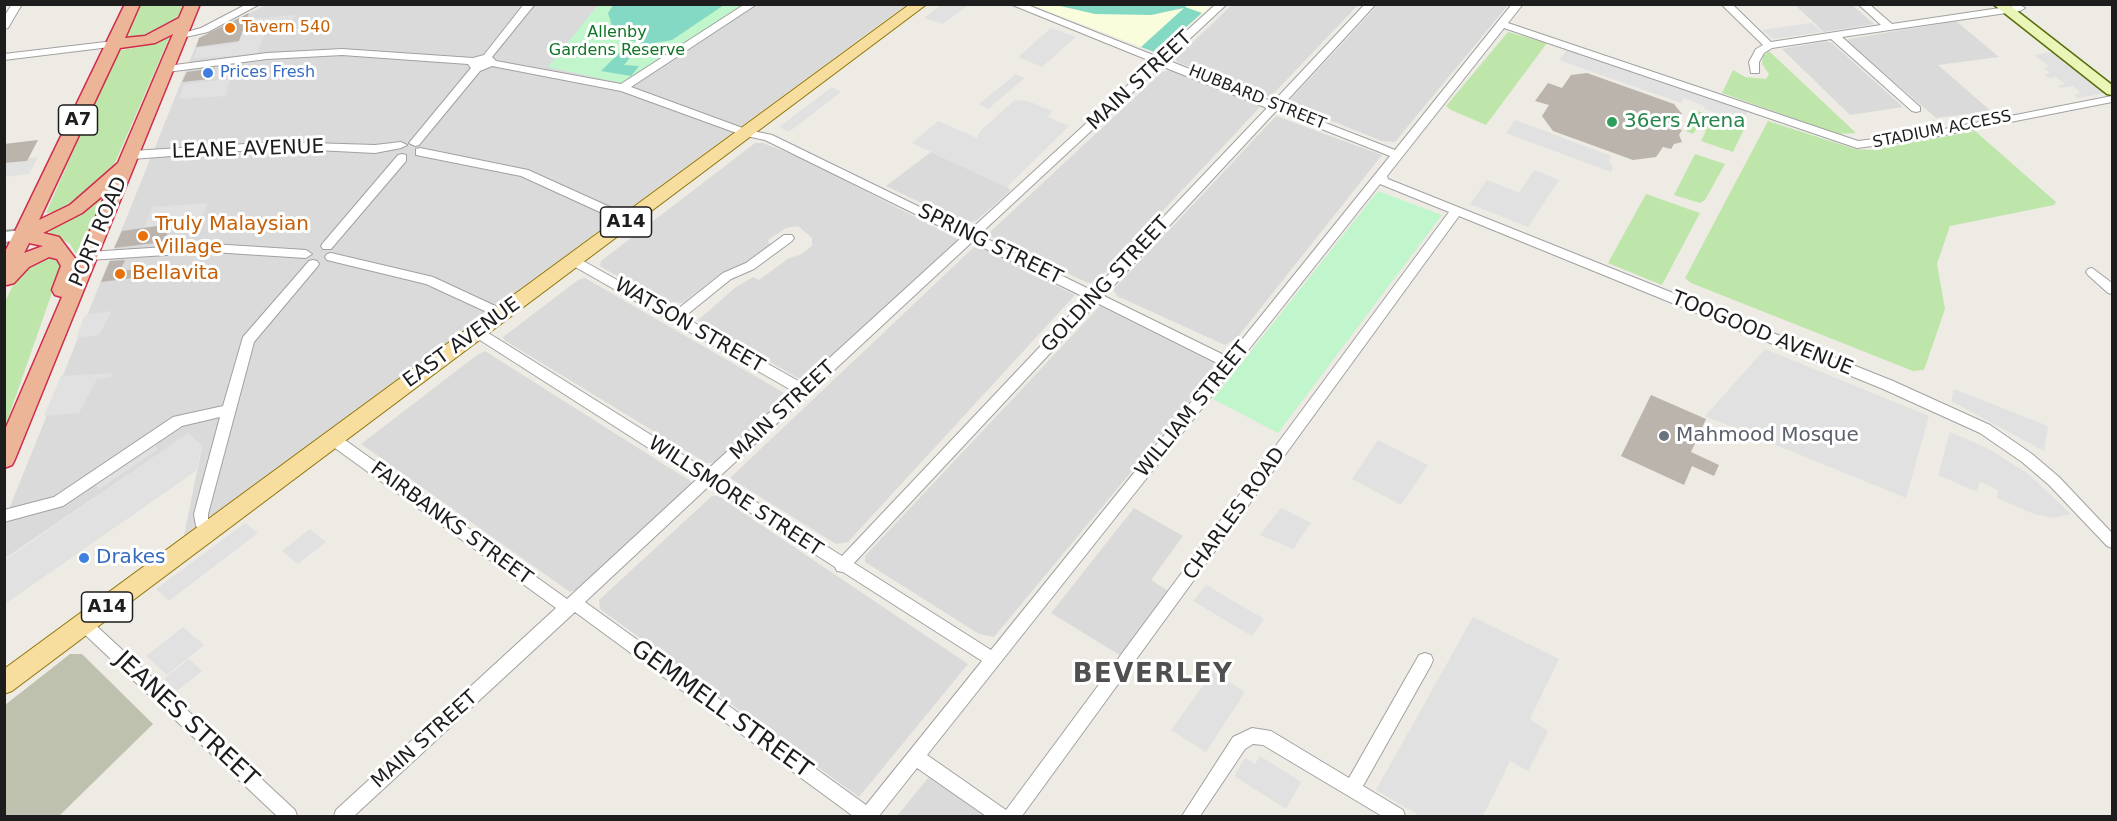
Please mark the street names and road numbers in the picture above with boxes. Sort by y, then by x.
street label: MAIN STREET [1083,26,1197,136]
street label: HUBBARD STREET [1186,62,1328,134]
road number: A7 [58,105,98,135]
street label: STADIUM ACCESS [1871,107,2013,153]
street label: LEANE AVENUE [171,135,325,165]
street label: PORT ROAD [65,173,133,291]
street label: SPRING STREET [914,200,1066,290]
road number: A14 [600,207,652,237]
street label: GOLDING STREET [1037,212,1175,358]
street label: WATSON STREET [610,273,768,379]
street label: TOOGOOD AVENUE [1668,287,1856,381]
street label: EAST AVENUE [399,293,525,393]
street label: WILLIAM STREET [1131,337,1255,483]
street label: MAIN STREET [726,356,840,466]
street label: WILLSMORE STREET [643,432,827,562]
street label: CHARLES ROAD [1179,443,1291,585]
street label: FAIRBANKS STREET [365,457,537,591]
road number: A14 [82,592,132,622]
street label: GEMMELL STREET [625,635,817,785]
street label: JEANES STREET [108,646,264,794]
street label: MAIN STREET [367,686,483,794]

